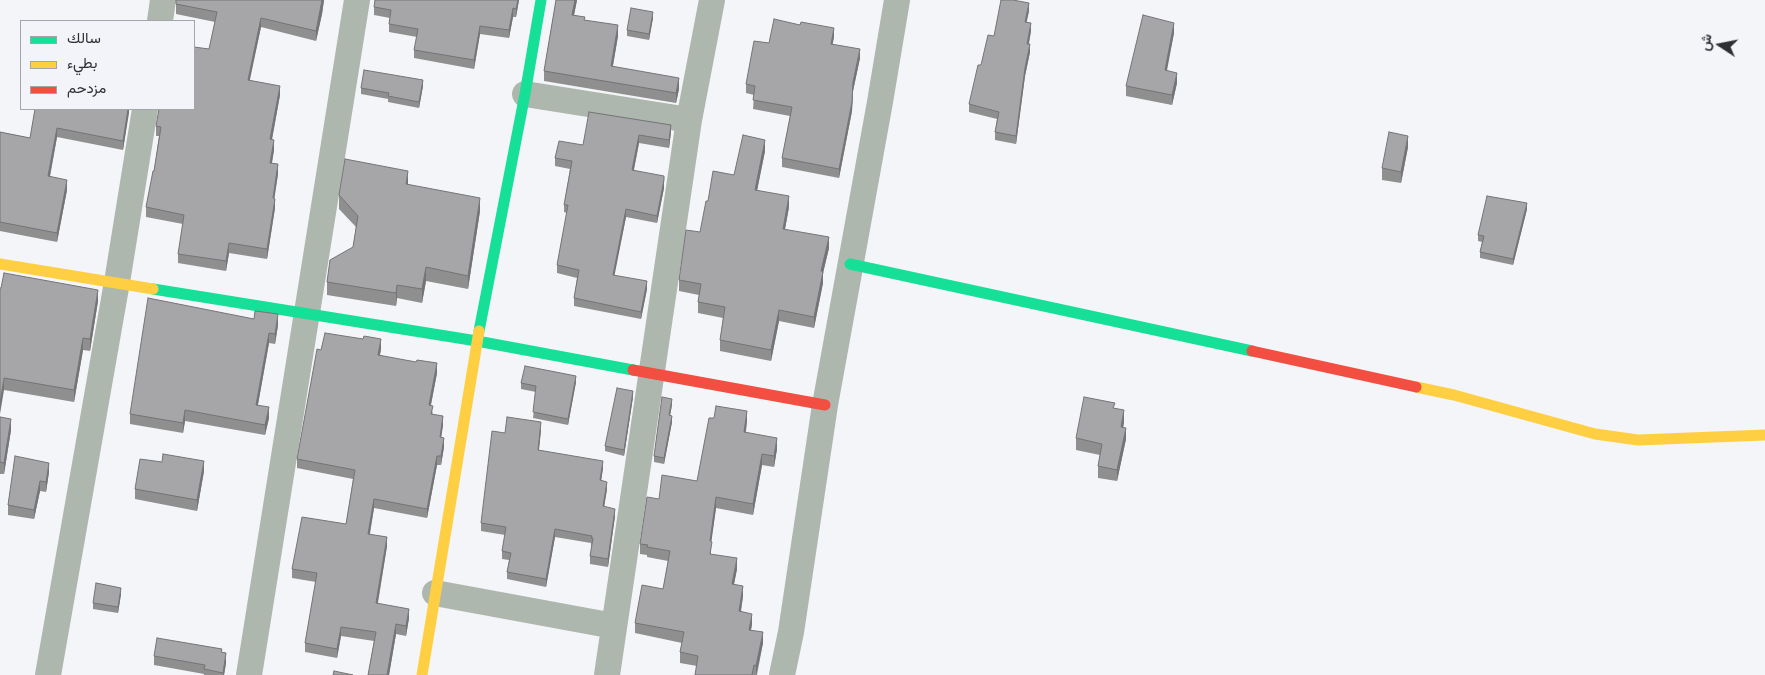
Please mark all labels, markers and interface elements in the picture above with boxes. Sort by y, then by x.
legend [20,20,195,110]
north arrow [1695,20,1745,70]
text: سالك [67,28,101,47]
text: ش [1695,32,1716,52]
text: بطيء [67,53,97,72]
text: مزدحم [67,78,106,97]

